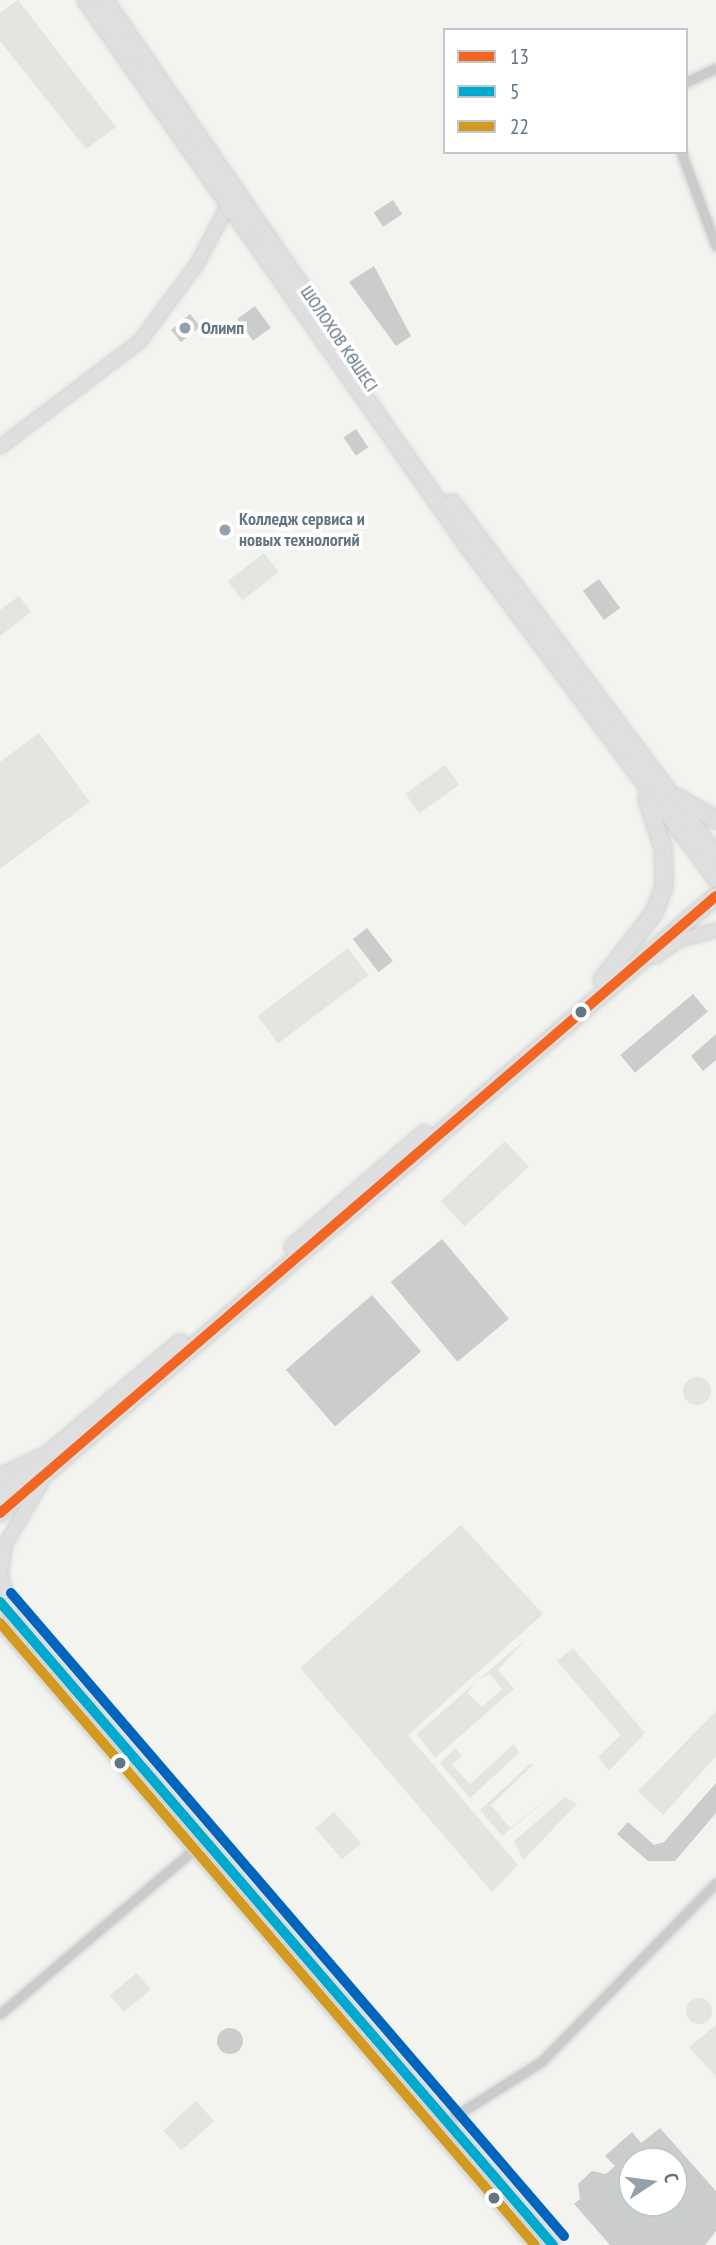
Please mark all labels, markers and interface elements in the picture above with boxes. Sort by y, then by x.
legend [443,28,688,154]
text: 13 [510,43,529,70]
text: 5 [510,78,519,105]
text: 22 [510,113,529,140]
street label: ШОЛОХОВ КӨШЕСІ [296,282,382,396]
place label: Олимп [201,317,244,339]
marker: Олимп [175,318,195,338]
place label: Колледж сервиса и новых технологий [239,509,365,552]
marker: Колледж сервиса и новых технологий [217,522,233,538]
unlabelled marker [574,1005,588,1019]
unlabelled marker [113,1756,127,1770]
north arrow [618,2147,688,2217]
text: С [659,2171,684,2185]
unlabelled marker [487,2191,501,2205]

